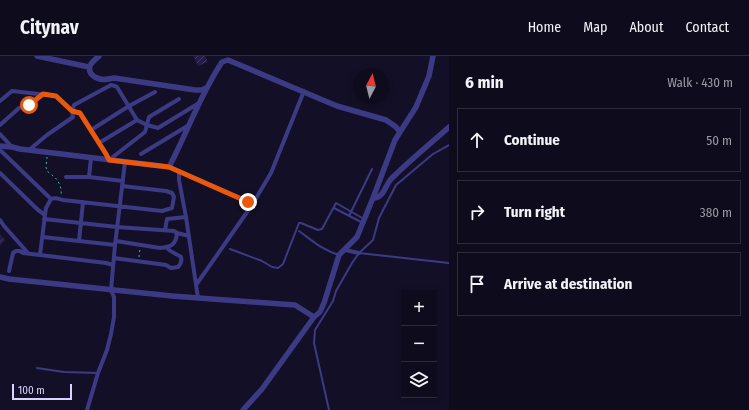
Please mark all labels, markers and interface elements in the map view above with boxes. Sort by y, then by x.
text: Citynav [20,16,79,39]
text: Home [528,19,561,36]
text: Map [583,19,607,36]
text: About [629,19,664,36]
text: Contact [686,19,729,36]
north arrow [353,68,389,104]
text: 6 min [465,72,504,93]
text: Walk · 430 m [667,75,733,90]
route start [20,96,38,114]
icon: ahead [466,129,488,151]
text: Continue [504,131,560,149]
text: 50 m [706,133,732,148]
route end [239,193,257,211]
icon: right [466,201,488,223]
text: Turn right [504,203,565,221]
text: 380 m [700,205,732,220]
icon: arrive [466,273,488,295]
text: Arrive at destination [504,275,632,293]
map controls [401,290,437,398]
button: + [401,290,437,326]
button: − [401,326,437,362]
button: layers [401,362,437,398]
scale bar [12,382,72,401]
text: 100 m [18,384,45,397]

